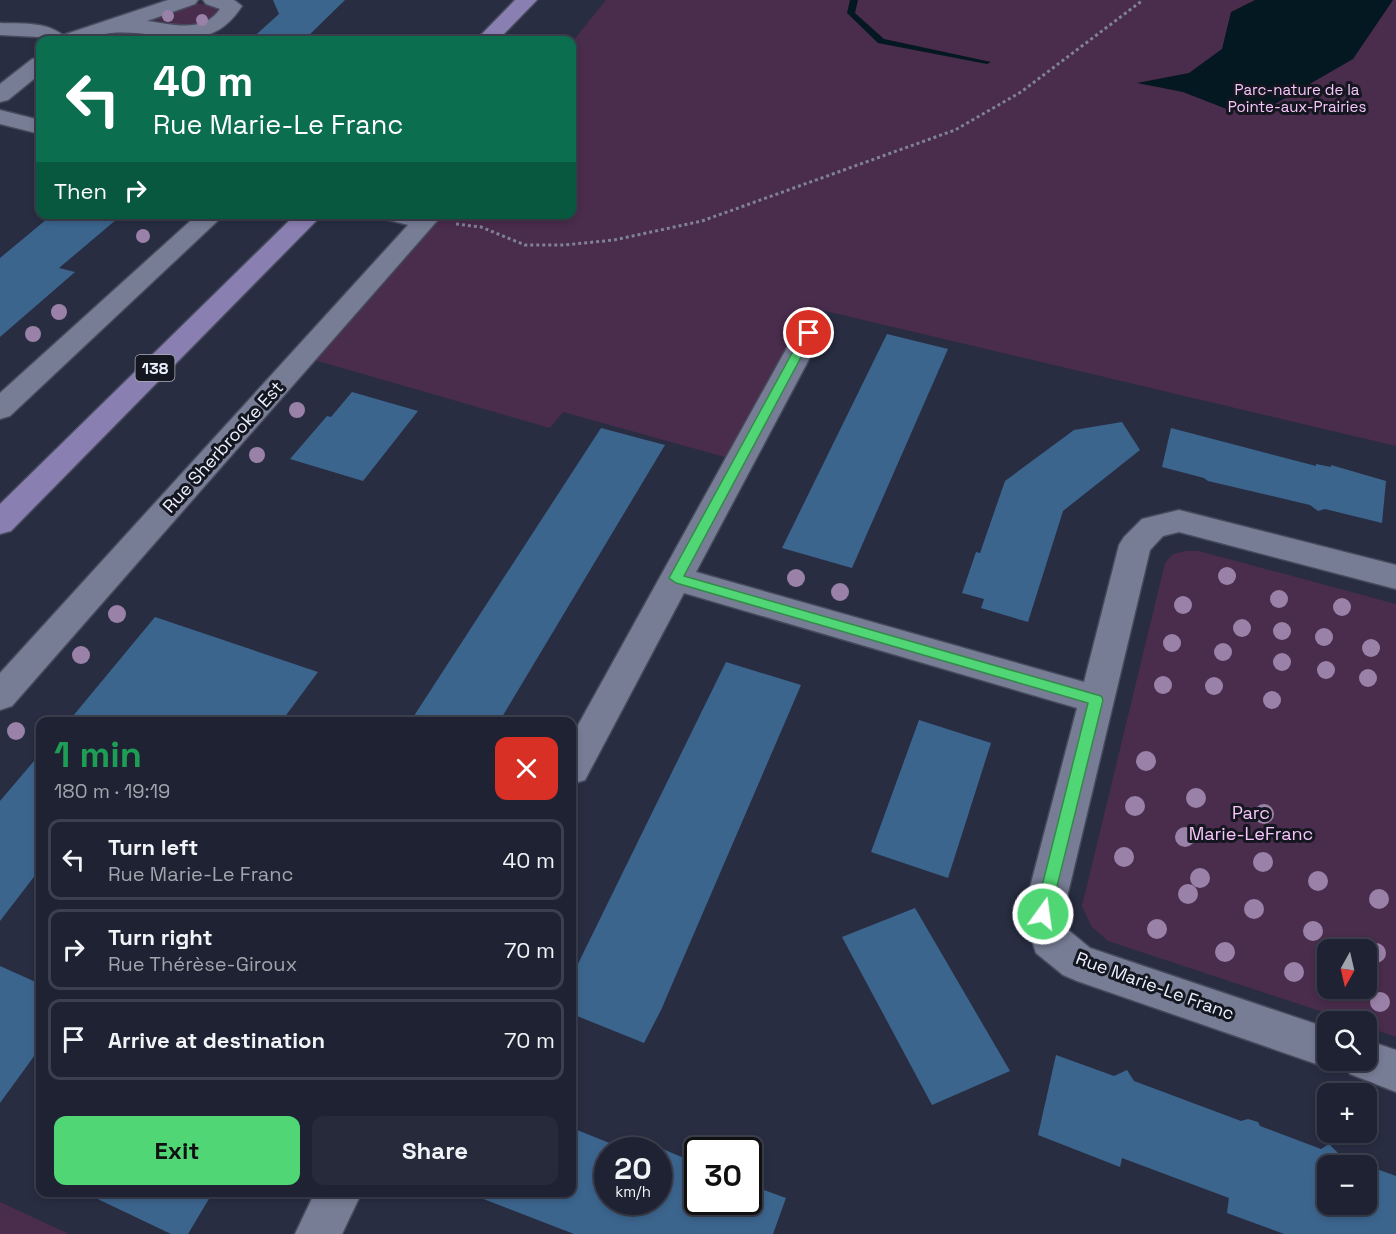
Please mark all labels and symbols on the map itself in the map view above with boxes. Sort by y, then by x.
park label: Parc-nature de la Pointe-aux-Prairies [1228,80,1366,116]
pin [783,307,834,358]
road number: 138 [136,355,174,381]
street label: Rue Sherbrooke Est [157,376,288,517]
park label: Parc Marie-LeFranc [1189,801,1313,845]
position arrow [1011,882,1075,946]
north arrow [1317,939,1377,999]
street label: Rue Marie-Le Franc [1073,946,1238,1025]
speed limit sign: 30 [684,1137,762,1215]

